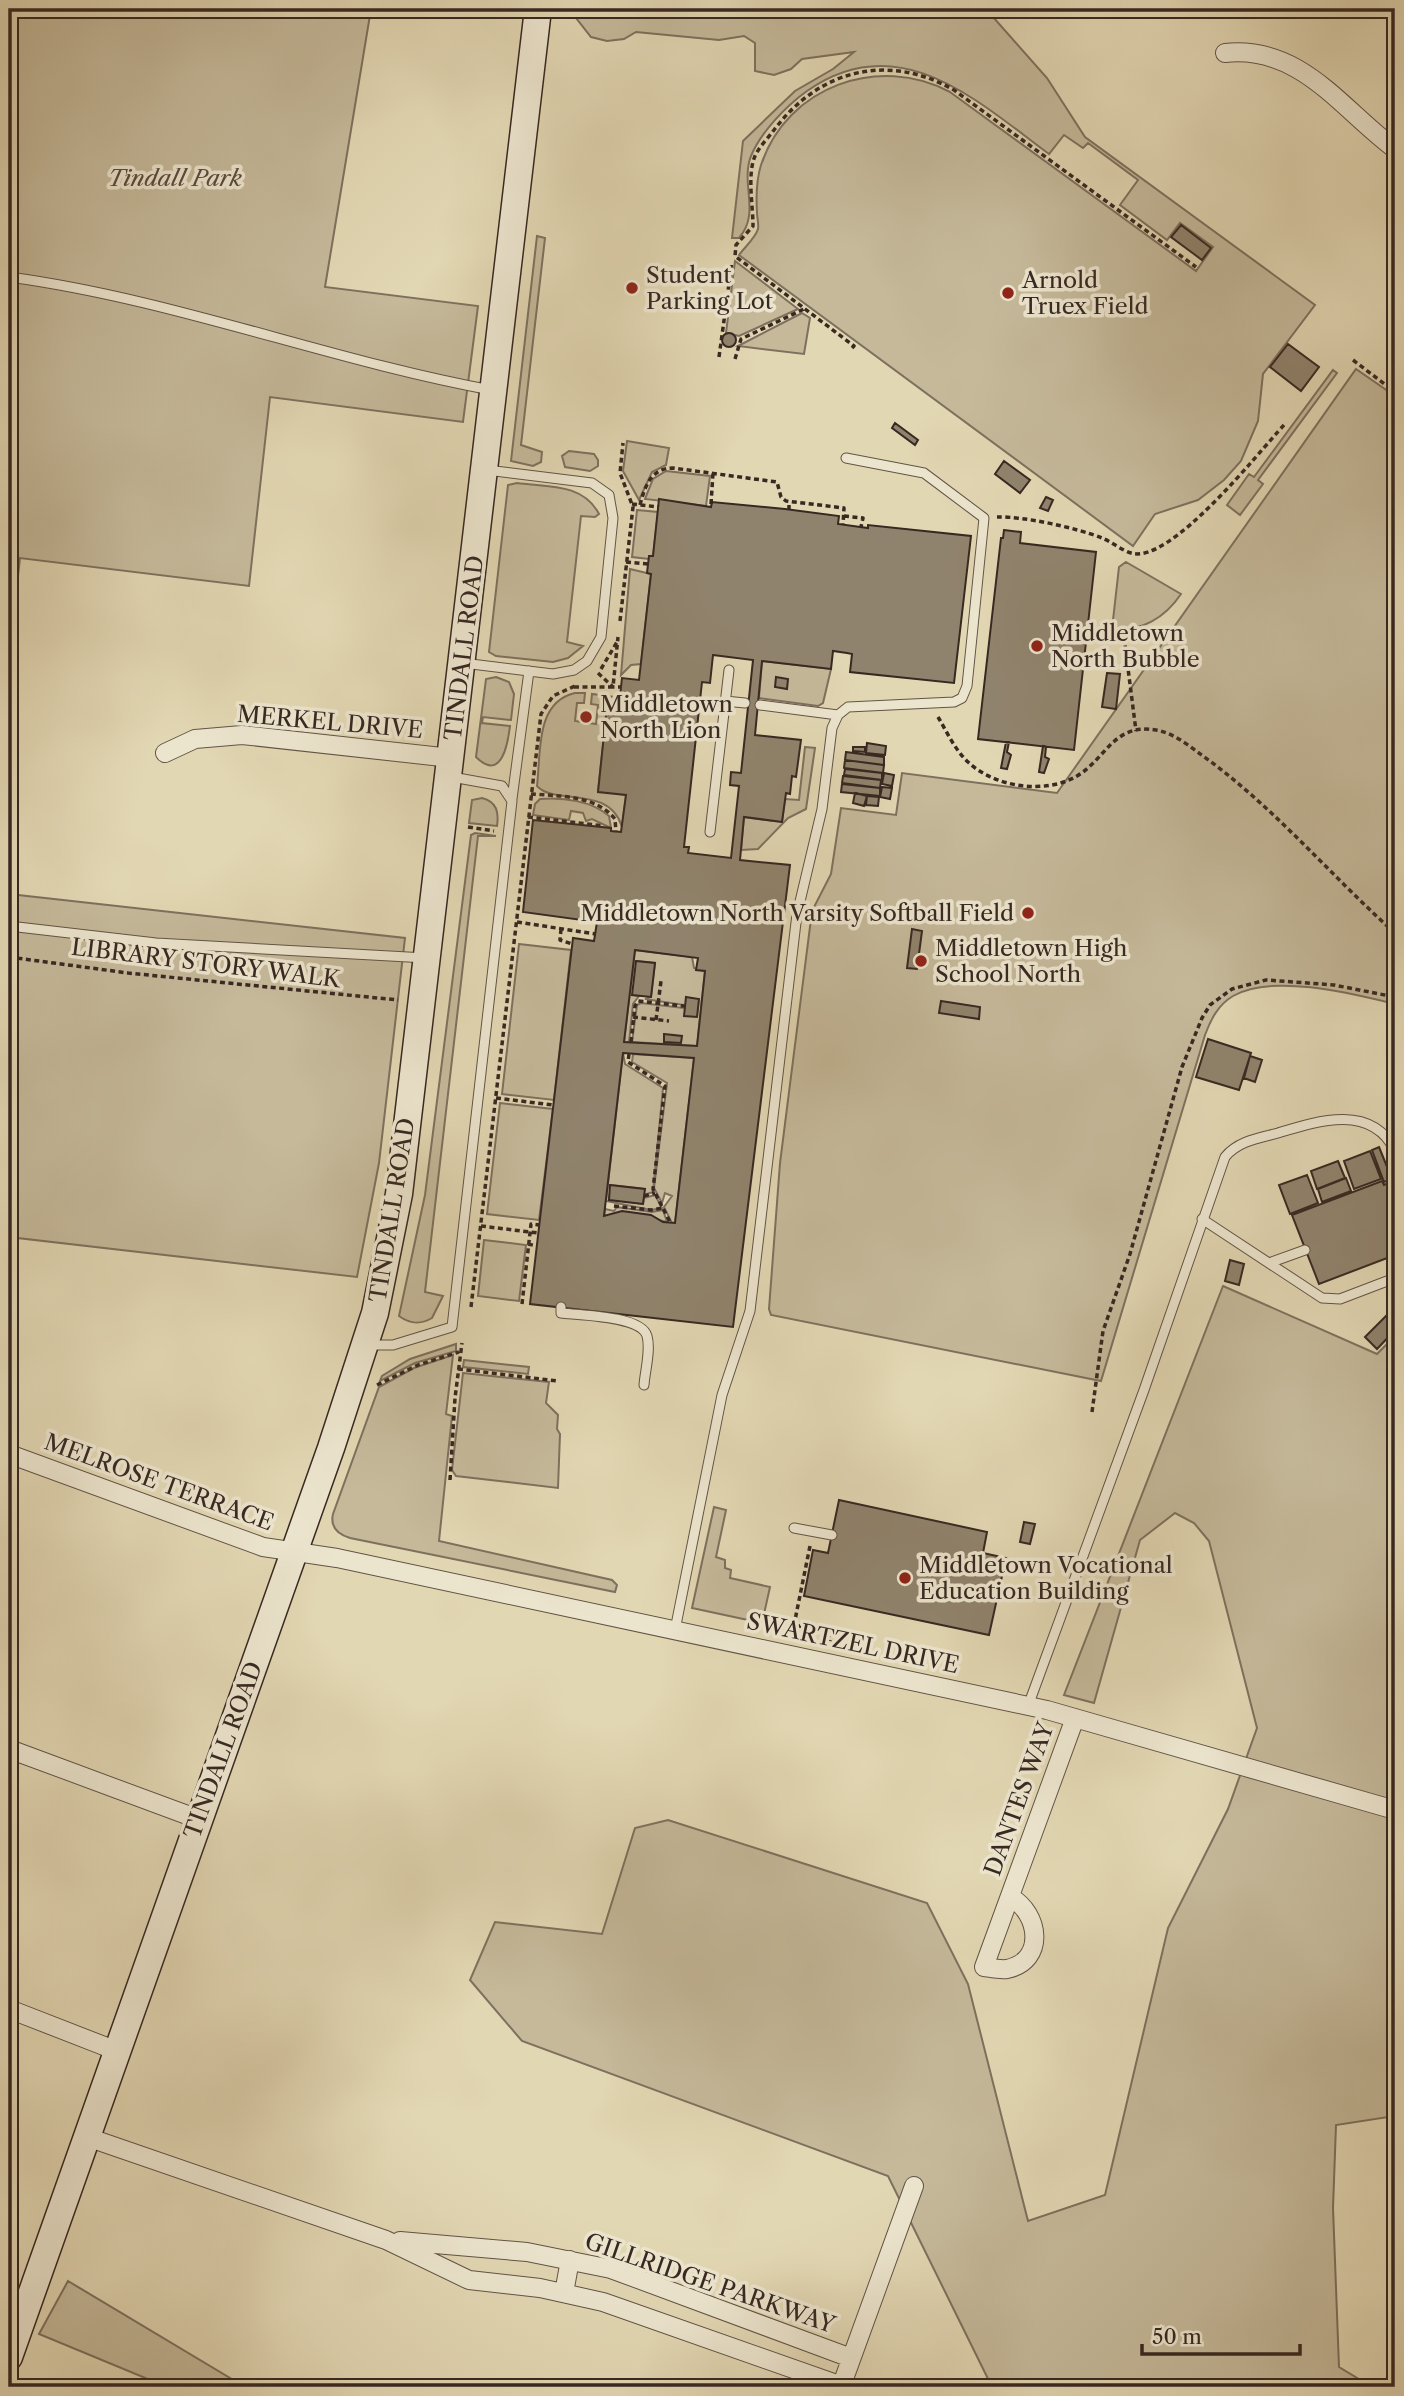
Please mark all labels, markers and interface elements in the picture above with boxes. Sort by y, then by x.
park label: Tindall Park [108,164,242,192]
place label: Student Parking Lot [646,261,773,315]
place label: Arnold Truex Field [1021,266,1148,320]
marker: Student Parking Lot [624,280,640,296]
marker: Arnold Truex Field [1000,285,1016,301]
street label: TINDALL ROAD [439,554,489,742]
place label: Middletown North Bubble [1051,619,1200,673]
marker: Middletown North Bubble [1029,638,1045,654]
place label: Middletown North Lion [600,690,733,744]
street label: MERKEL DRIVE [236,700,424,744]
marker: Middletown North Lion [578,709,594,725]
place label: Middletown North Varsity Softball Field [580,899,1014,927]
marker: Middletown North Varsity Softball Field [1020,905,1036,921]
street label: LIBRARY STORY WALK [70,933,343,994]
place label: Middletown High School North [935,934,1127,988]
marker: Middletown High School North [913,953,929,969]
street label: TINDALL ROAD [364,1116,420,1304]
street label: MELROSE TERRACE [41,1428,277,1536]
place label: Middletown Vocational Education Building [919,1551,1173,1605]
marker: Middletown Vocational Education Building [897,1570,913,1586]
street label: SWARTZEL DRIVE [744,1607,962,1679]
street label: TINDALL ROAD [178,1658,268,1842]
street label: DANTES WAY [978,1718,1060,1879]
street label: GILLRIDGE PARKWAY [581,2227,839,2339]
scale bar [1142,2312,1299,2356]
text: 50 m [1152,2324,1202,2349]

